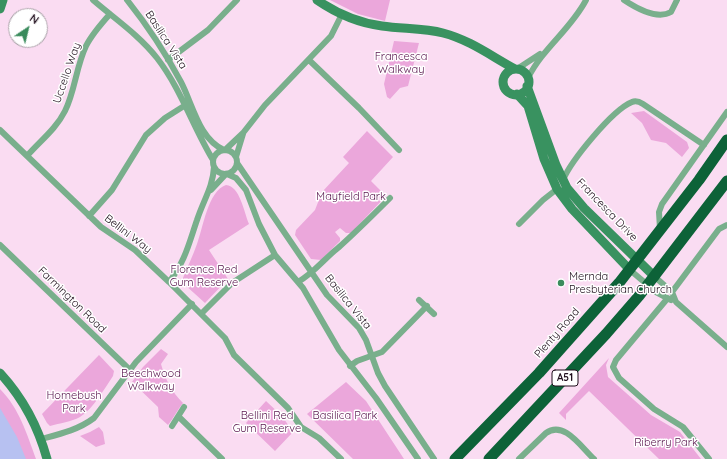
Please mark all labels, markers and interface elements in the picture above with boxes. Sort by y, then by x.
north arrow [8,8,48,48]
street label: Basilica Vista [142,8,190,72]
text: N [27,11,42,27]
street label: Uccello Way [50,41,84,105]
park label: Francesca Walkway [375,50,427,76]
street label: Francesca Drive [574,176,640,244]
park label: Mayfield Park [316,190,386,204]
street label: Bellini Way [102,212,154,256]
park label: Florence Red Gum Reserve [170,263,238,289]
street label: Farmington Road [35,264,109,336]
place label: Mernda Presbyterian Church [569,270,672,296]
street label: Basilica Vista [322,272,374,332]
marker: Mernda Presbyterian Church [556,278,566,288]
street label: Plenty Road [532,305,582,361]
park label: Beechwood Walkway [121,367,181,393]
road number: A51 [552,370,578,386]
park label: Homebush Park [46,389,102,415]
park label: Bellini Red Gum Reserve [233,409,301,435]
park label: Basilica Park [313,409,377,423]
park label: Riberry Park [634,436,698,450]

